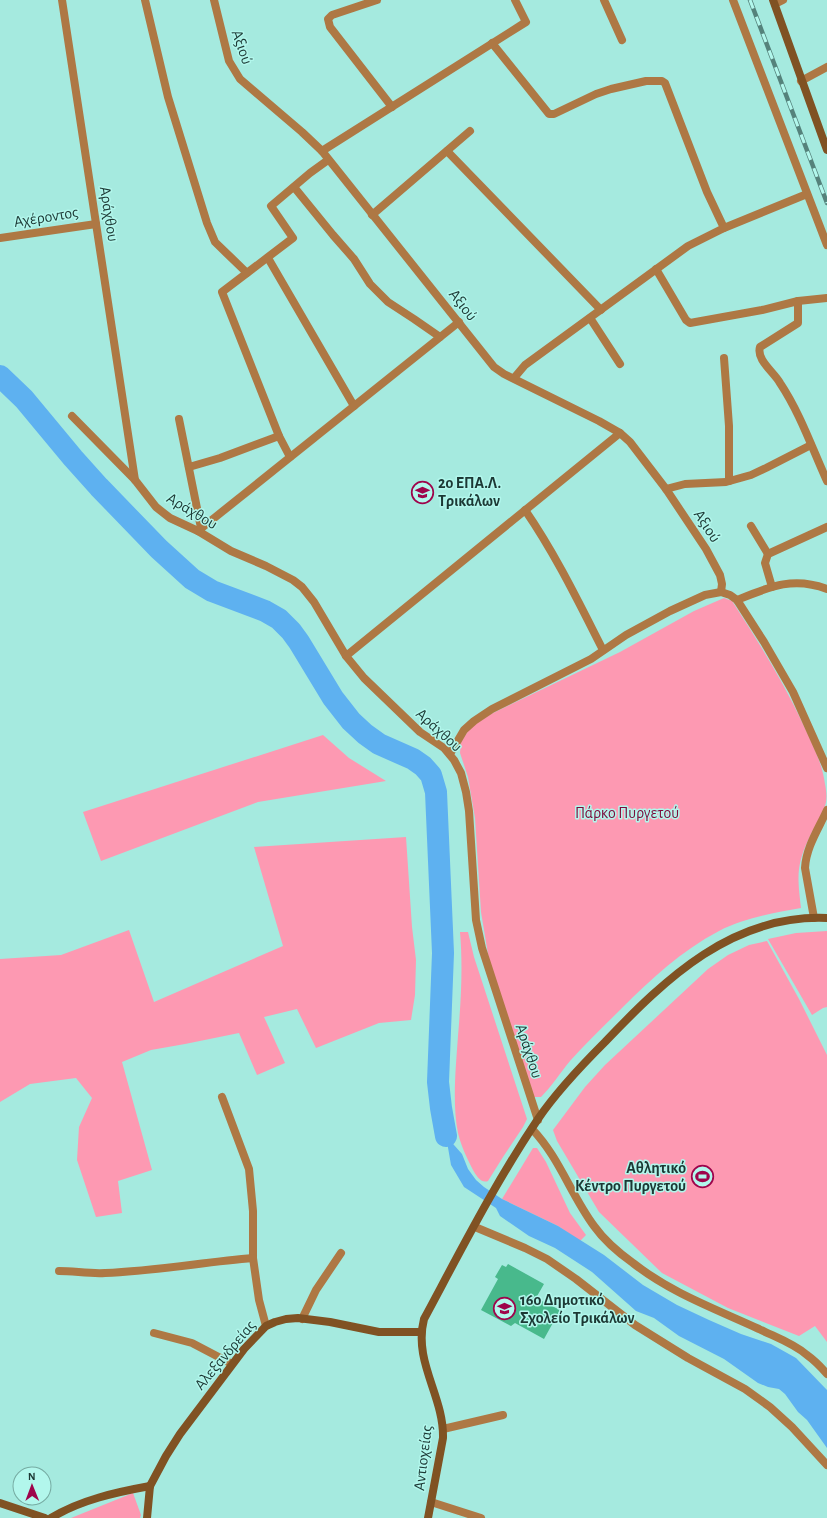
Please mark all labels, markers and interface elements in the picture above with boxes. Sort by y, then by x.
street label: Αξιού [229,28,255,66]
street label: Αράχθου [97,185,121,243]
street label: Αχέροντος [13,204,79,231]
street label: Αξιού [446,286,480,324]
place label: 2ο ΕΠΑ.Λ. Τρικάλων [438,475,501,509]
school or university icon: 2ο ΕΠΑ.Λ. Τρικάλων [410,479,436,505]
street label: Αράχθου [164,490,220,532]
street label: Αξιού [691,507,723,545]
street label: Αράχθου [413,705,465,755]
park label: Πάρκο Πυργετού [575,805,679,821]
street label: Αράχθου [513,1022,545,1080]
place label: Αθλητικό Κέντρο Πυργετού [575,1160,686,1194]
sports icon: Αθλητικό Κέντρο Πυργετού [689,1164,715,1190]
place label: 16ο Δημοτικό Σχολείο Τρικάλων [520,1292,635,1326]
school or university icon: 16ο Δημοτικό Σχολείο Τρικάλων [491,1296,517,1322]
street label: Αλεξανδρείας [191,1317,259,1394]
street label: Αντιοχείας [411,1424,436,1492]
north arrow [12,1466,52,1506]
text: N [28,1471,36,1482]

